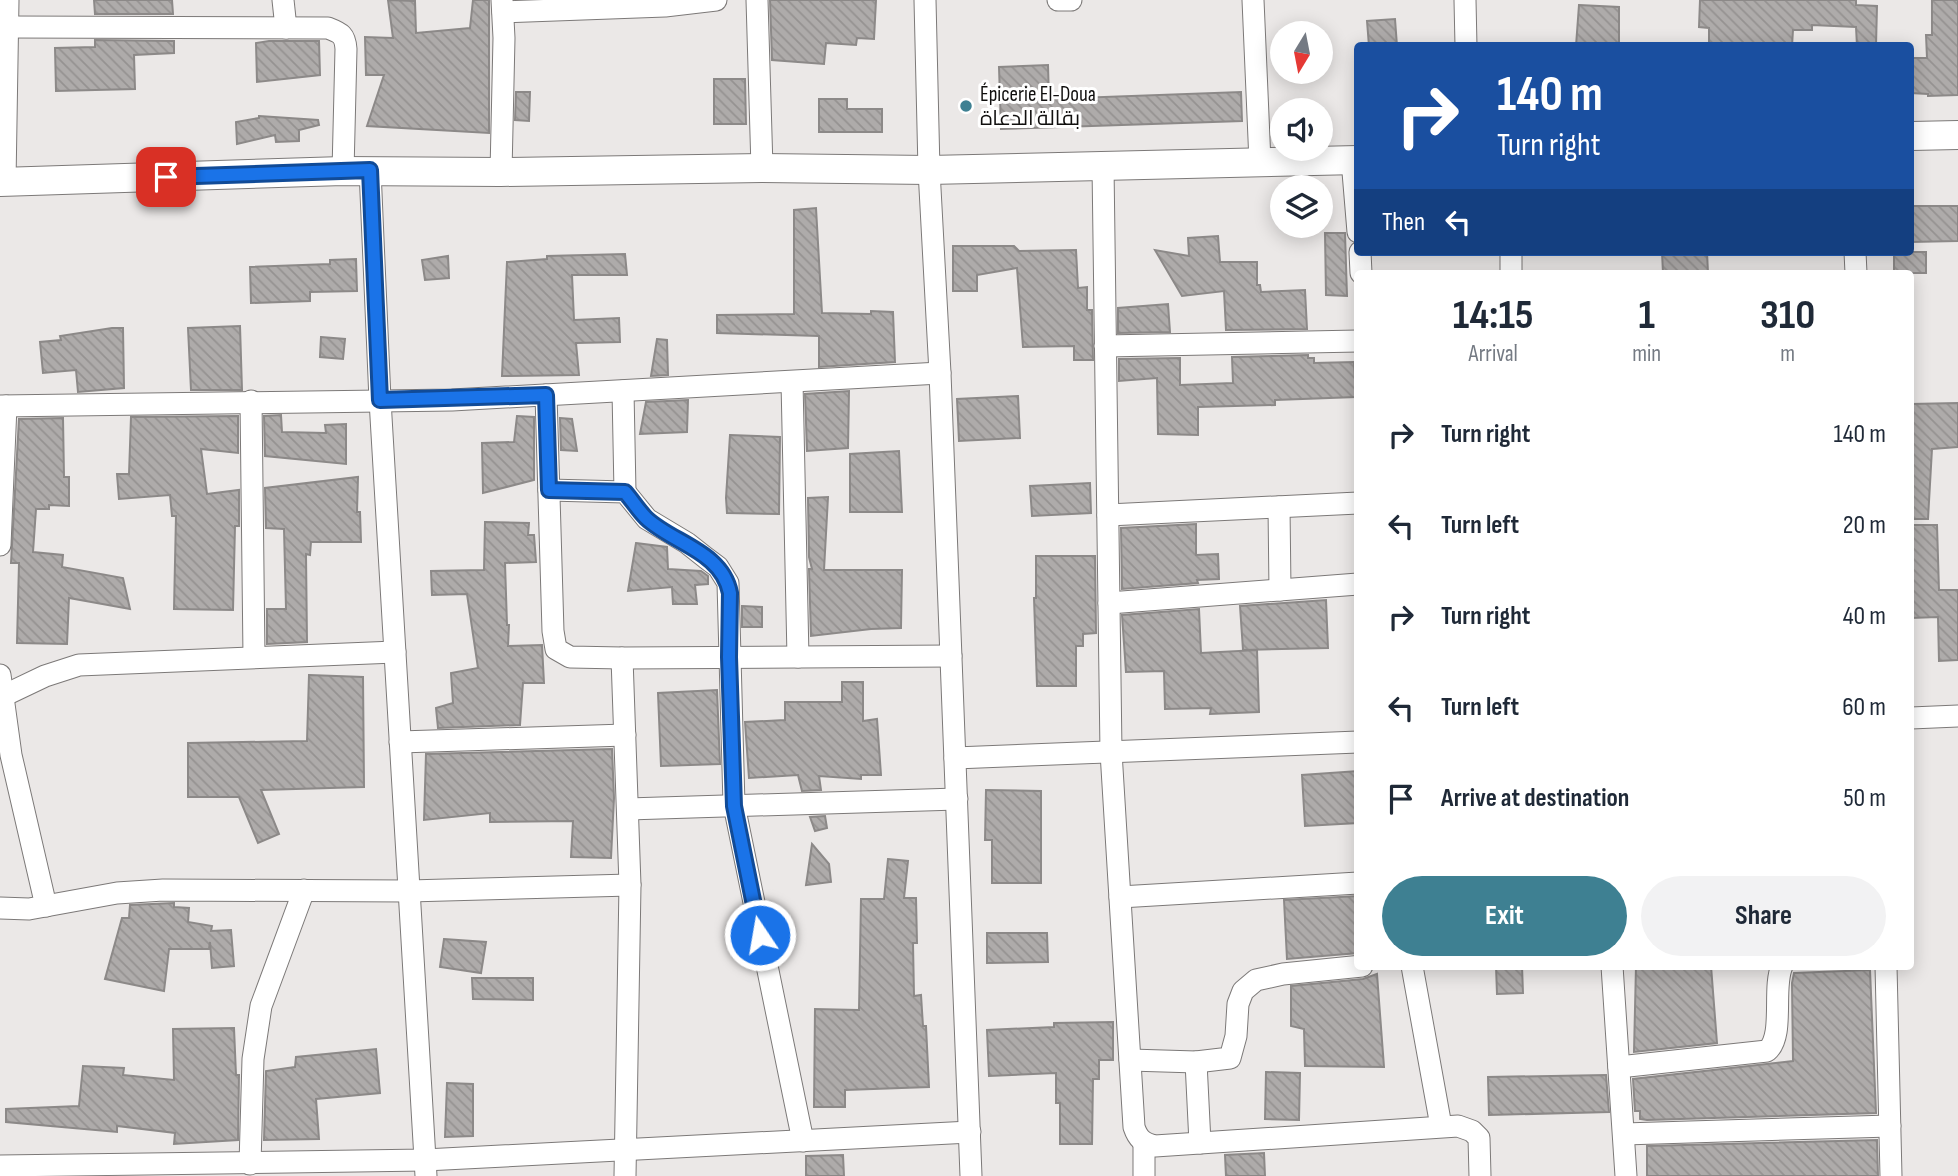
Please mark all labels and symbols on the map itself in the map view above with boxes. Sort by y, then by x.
north arrow [1270,21,1334,84]
place label: Épicerie El-Doua بقالة الدعاة [980,82,1096,131]
marker: Épicerie El-Doua بقالة الدعاة [958,98,974,114]
pin [136,147,196,207]
position arrow [723,898,797,972]

